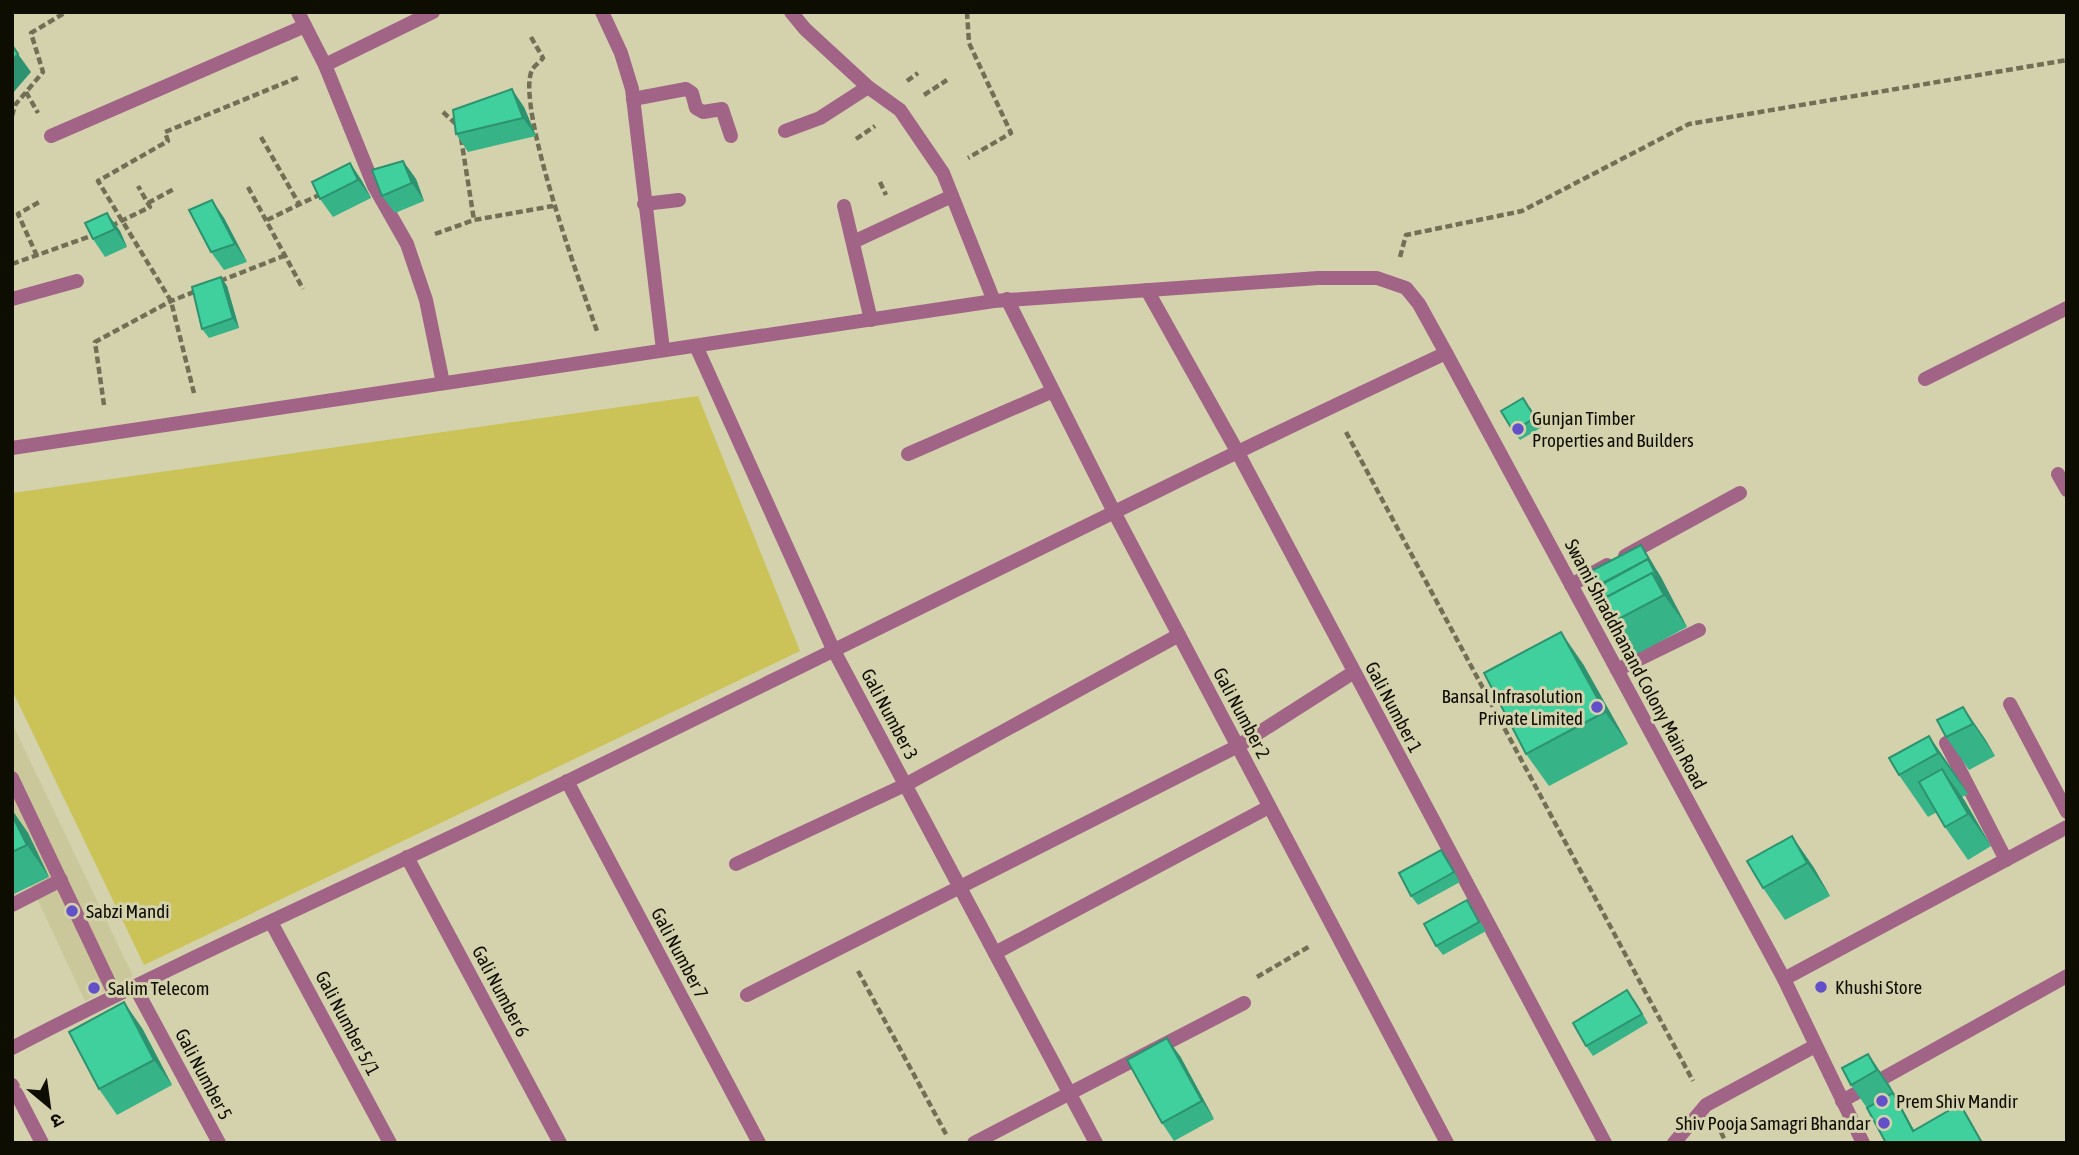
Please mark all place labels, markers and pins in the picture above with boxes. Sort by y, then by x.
place label: Gunjan Timber Properties and Builders [1532,407,1694,451]
marker: Gunjan Timber Properties and Builders [1510,421,1526,437]
place label: Bansal Infrasolution Private Limited [1442,685,1583,729]
marker: Bansal Infrasolution Private Limited [1589,699,1605,715]
place label: Sabzi Mandi [86,900,170,922]
marker: Sabzi Mandi [64,903,80,919]
place label: Khushi Store [1835,976,1922,998]
place label: Salim Telecom [108,977,209,999]
marker: Khushi Store [1813,979,1829,995]
marker: Salim Telecom [86,980,102,996]
place label: Prem Shiv Mandir [1896,1090,2018,1112]
marker: Prem Shiv Mandir [1874,1093,1890,1109]
place label: Shiv Pooja Samagri Bhandar [1675,1112,1870,1134]
marker: Shiv Pooja Samagri Bhandar [1876,1115,1892,1131]

